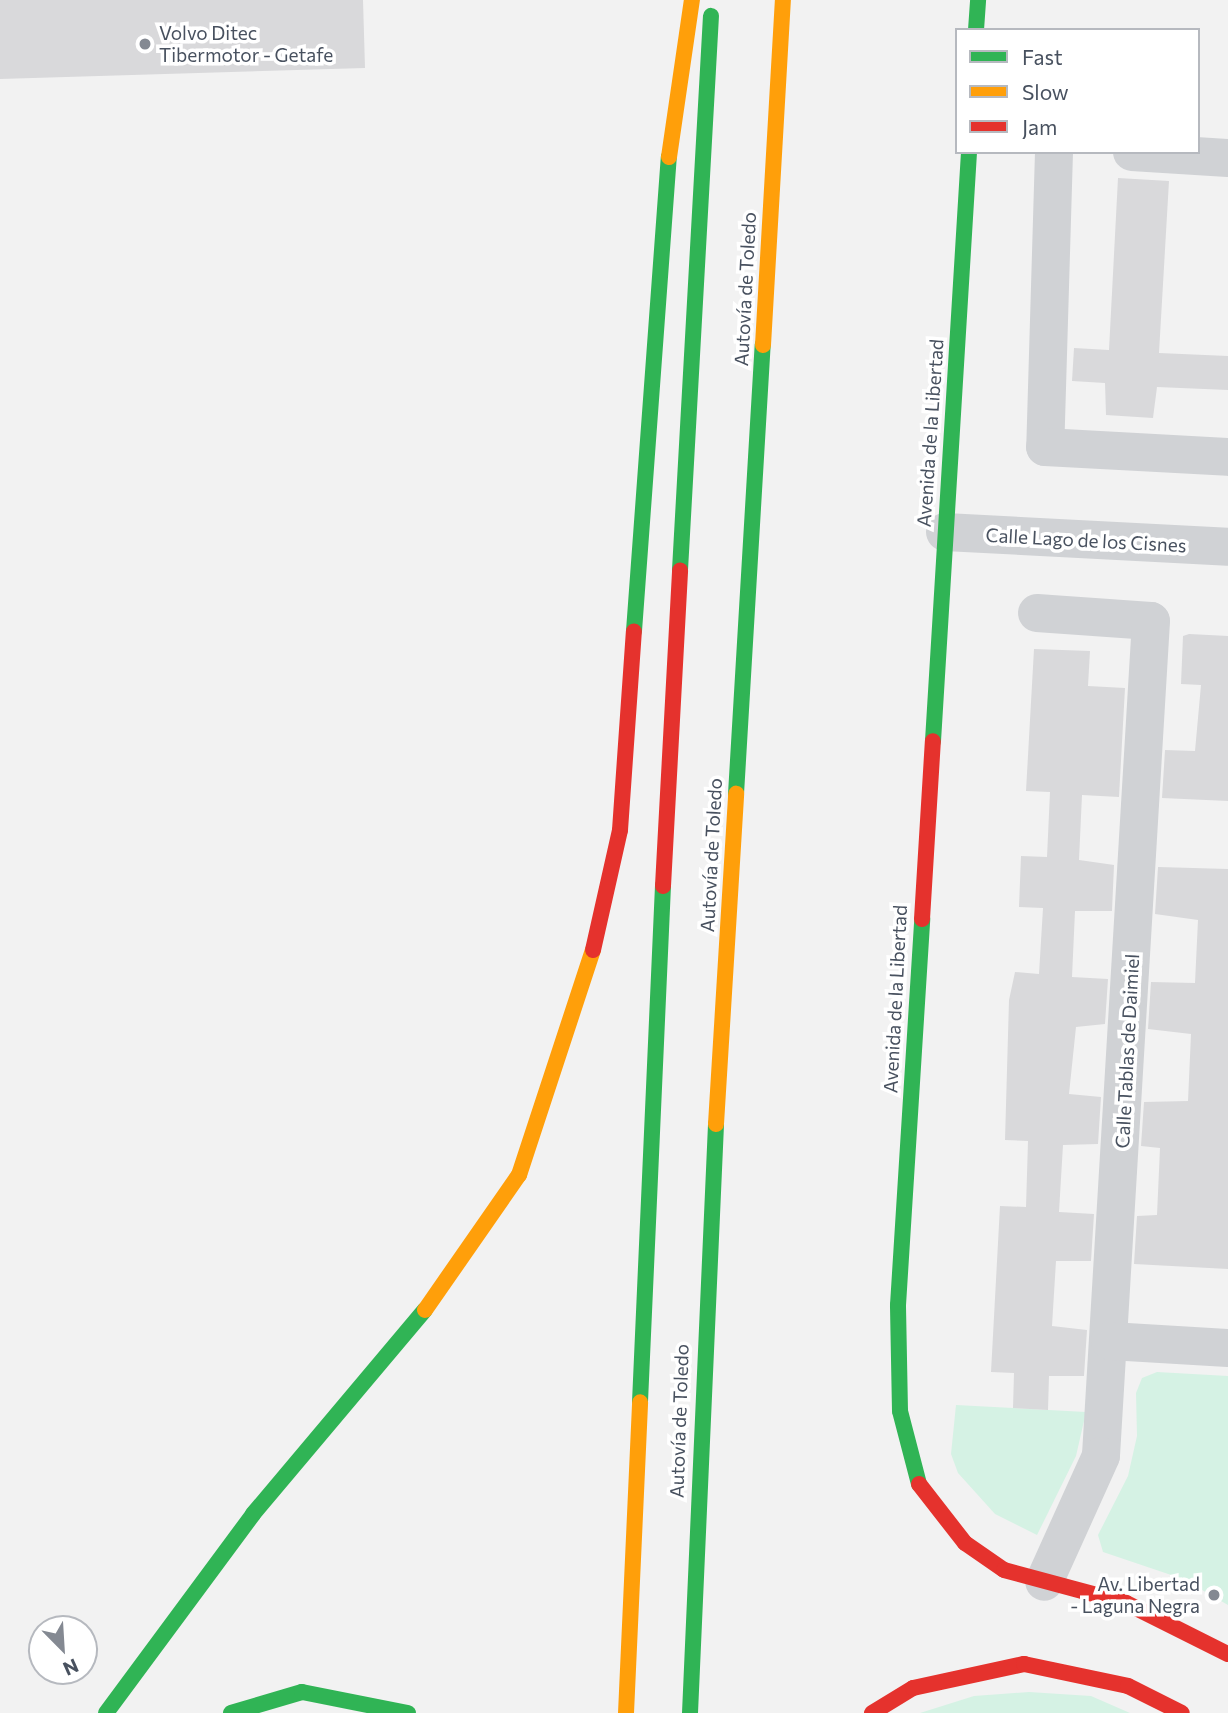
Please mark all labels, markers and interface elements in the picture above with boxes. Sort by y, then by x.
place label: Volvo Ditec Tibermotor - Getafe [159,22,333,66]
legend [955,28,1200,154]
marker: Volvo Ditec Tibermotor - Getafe [137,36,153,52]
text: Fast [1022,44,1063,69]
text: Slow [1022,79,1069,104]
text: Jam [1022,114,1057,139]
street label: Autovía de Toledo [730,211,760,367]
street label: Avenida de la Libertad [912,338,948,528]
street label: Calle Lago de los Cisnes [985,523,1187,557]
street label: Autovía de Toledo [696,777,726,933]
street label: Avenida de la Libertad [879,904,911,1094]
street label: Calle Tablas de Daimiel [1111,953,1143,1149]
street label: Autovía de Toledo [665,1344,693,1498]
place label: Av. Libertad - Laguna Negra [1070,1573,1200,1617]
marker: Av. Libertad - Laguna Negra [1206,1587,1222,1603]
north arrow [28,1615,98,1685]
text: N [60,1654,82,1681]

